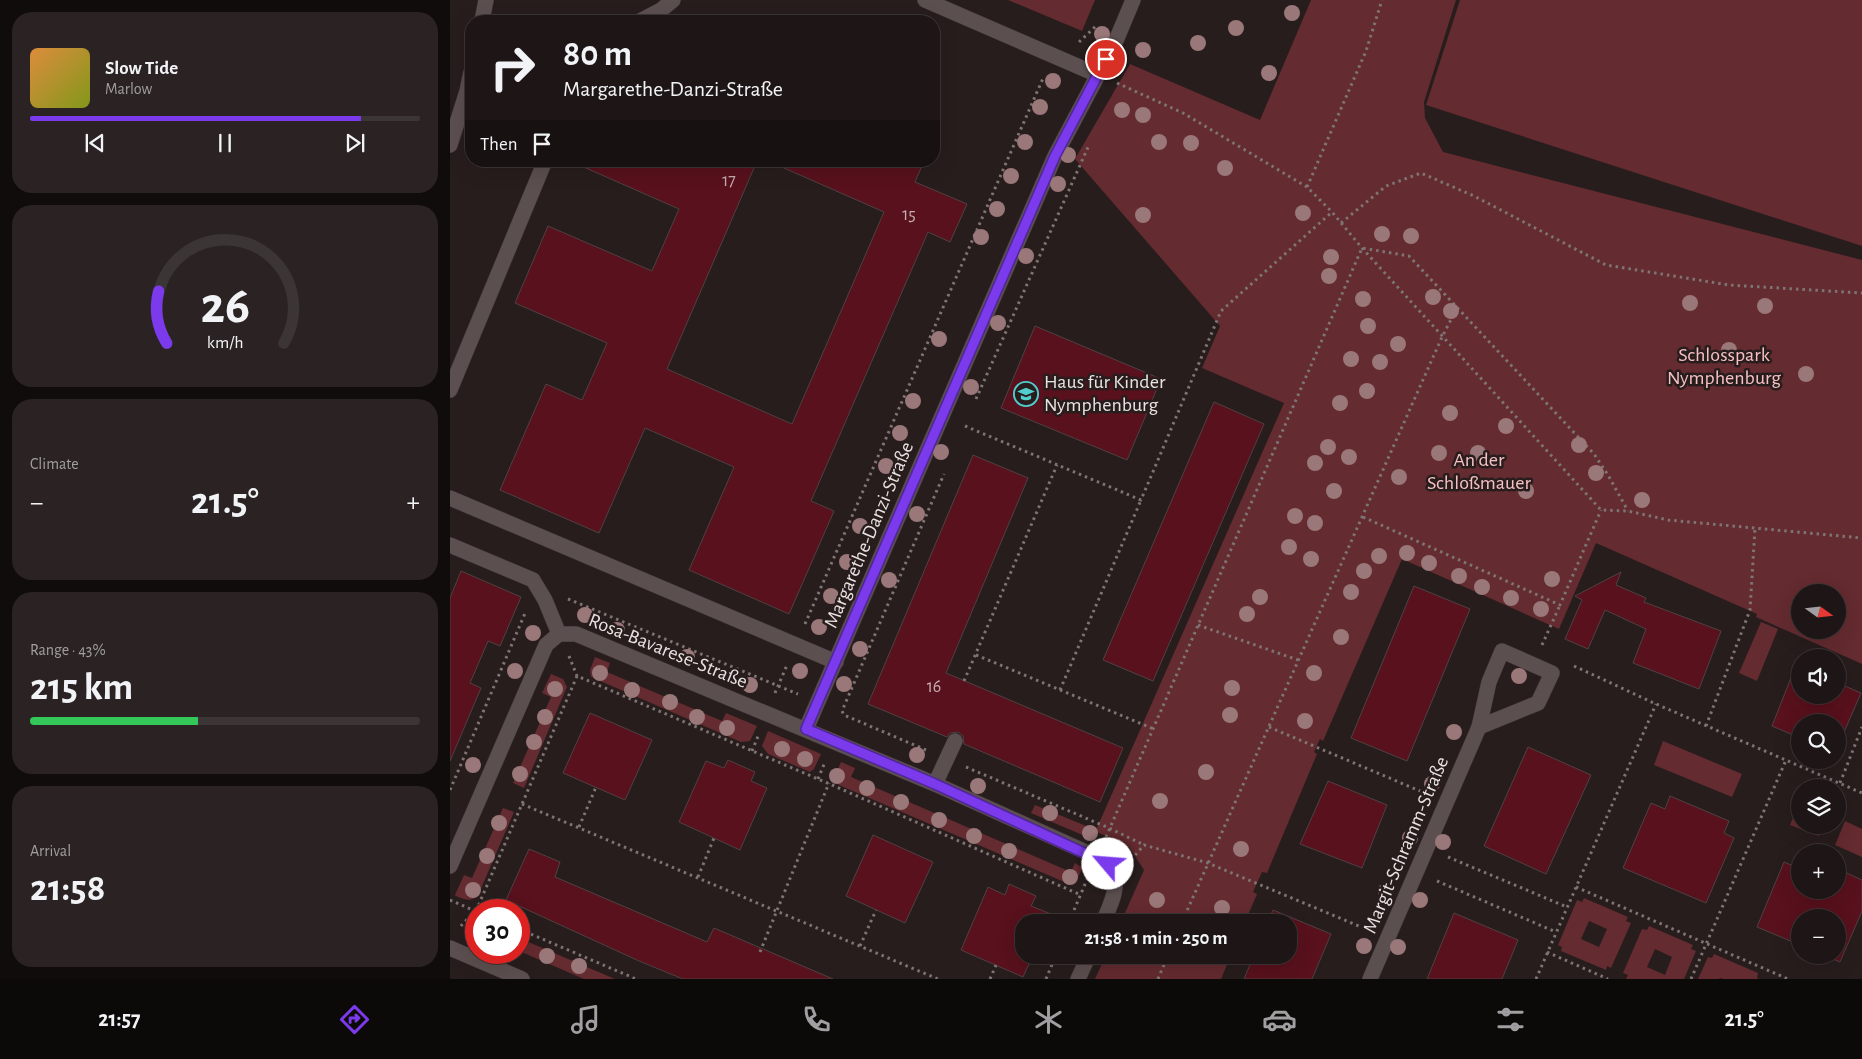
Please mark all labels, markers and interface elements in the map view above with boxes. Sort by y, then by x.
icon: right [480,35,545,100]
text: 80 m [563,37,632,72]
pin [1085,38,1127,80]
icon: arrive [1092,45,1120,73]
text: Slow Tide [105,59,178,78]
text: Margarethe-Danzi-Straße [563,78,783,100]
text: Marlow [105,81,152,97]
icon: previous [81,129,109,157]
icon: pause [211,129,239,157]
icon: next [341,129,369,157]
icon: arrive [528,130,556,158]
text: Then [480,135,518,154]
house number: 17 [722,172,736,190]
house number: 15 [902,206,916,224]
text: 26 [200,280,250,332]
text: km/h [207,334,243,352]
park label: Schlosspark Nymphenburg [1667,345,1781,388]
place label: Haus für Kinder Nymphenburg [1044,372,1166,415]
school or university icon: Haus für Kinder Nymphenburg [1013,381,1039,407]
street label: Margarethe-Danzi-Straße [821,439,917,631]
park label: An der Schloßmauer [1427,450,1531,493]
text: Climate [30,456,79,472]
text: 21.5° [191,483,259,521]
text: − [30,489,43,517]
text: + [407,489,420,517]
north arrow [1791,584,1846,639]
map controls [1791,584,1846,964]
street label: Rosa-Bavarese-Straße [586,610,750,692]
text: Range · 43% [30,642,106,658]
button: sound [1791,649,1846,704]
text: 215 km [30,669,133,707]
house number: 16 [927,678,941,696]
button: search [1791,714,1846,769]
street label: Margit-Schramm-Straße [1360,754,1452,936]
button: layers [1791,779,1846,834]
position arrow [1081,837,1133,889]
text: Arrival [30,843,71,859]
button: + [1791,844,1846,899]
text: 21:58 [30,870,105,908]
speed limit sign: 30 [465,899,530,964]
button: − [1791,909,1846,964]
text: 21:58 · 1 min · 250 m [1084,929,1228,948]
icon: directions [337,1002,372,1037]
icon: music [568,1002,603,1037]
icon: phone [799,1002,834,1037]
icon: climate [1031,1002,1066,1037]
icon: car [1262,1002,1297,1037]
icon: filters [1493,1002,1528,1037]
text: 21:57 [98,1008,140,1030]
text: 21.5° [1725,1008,1764,1030]

